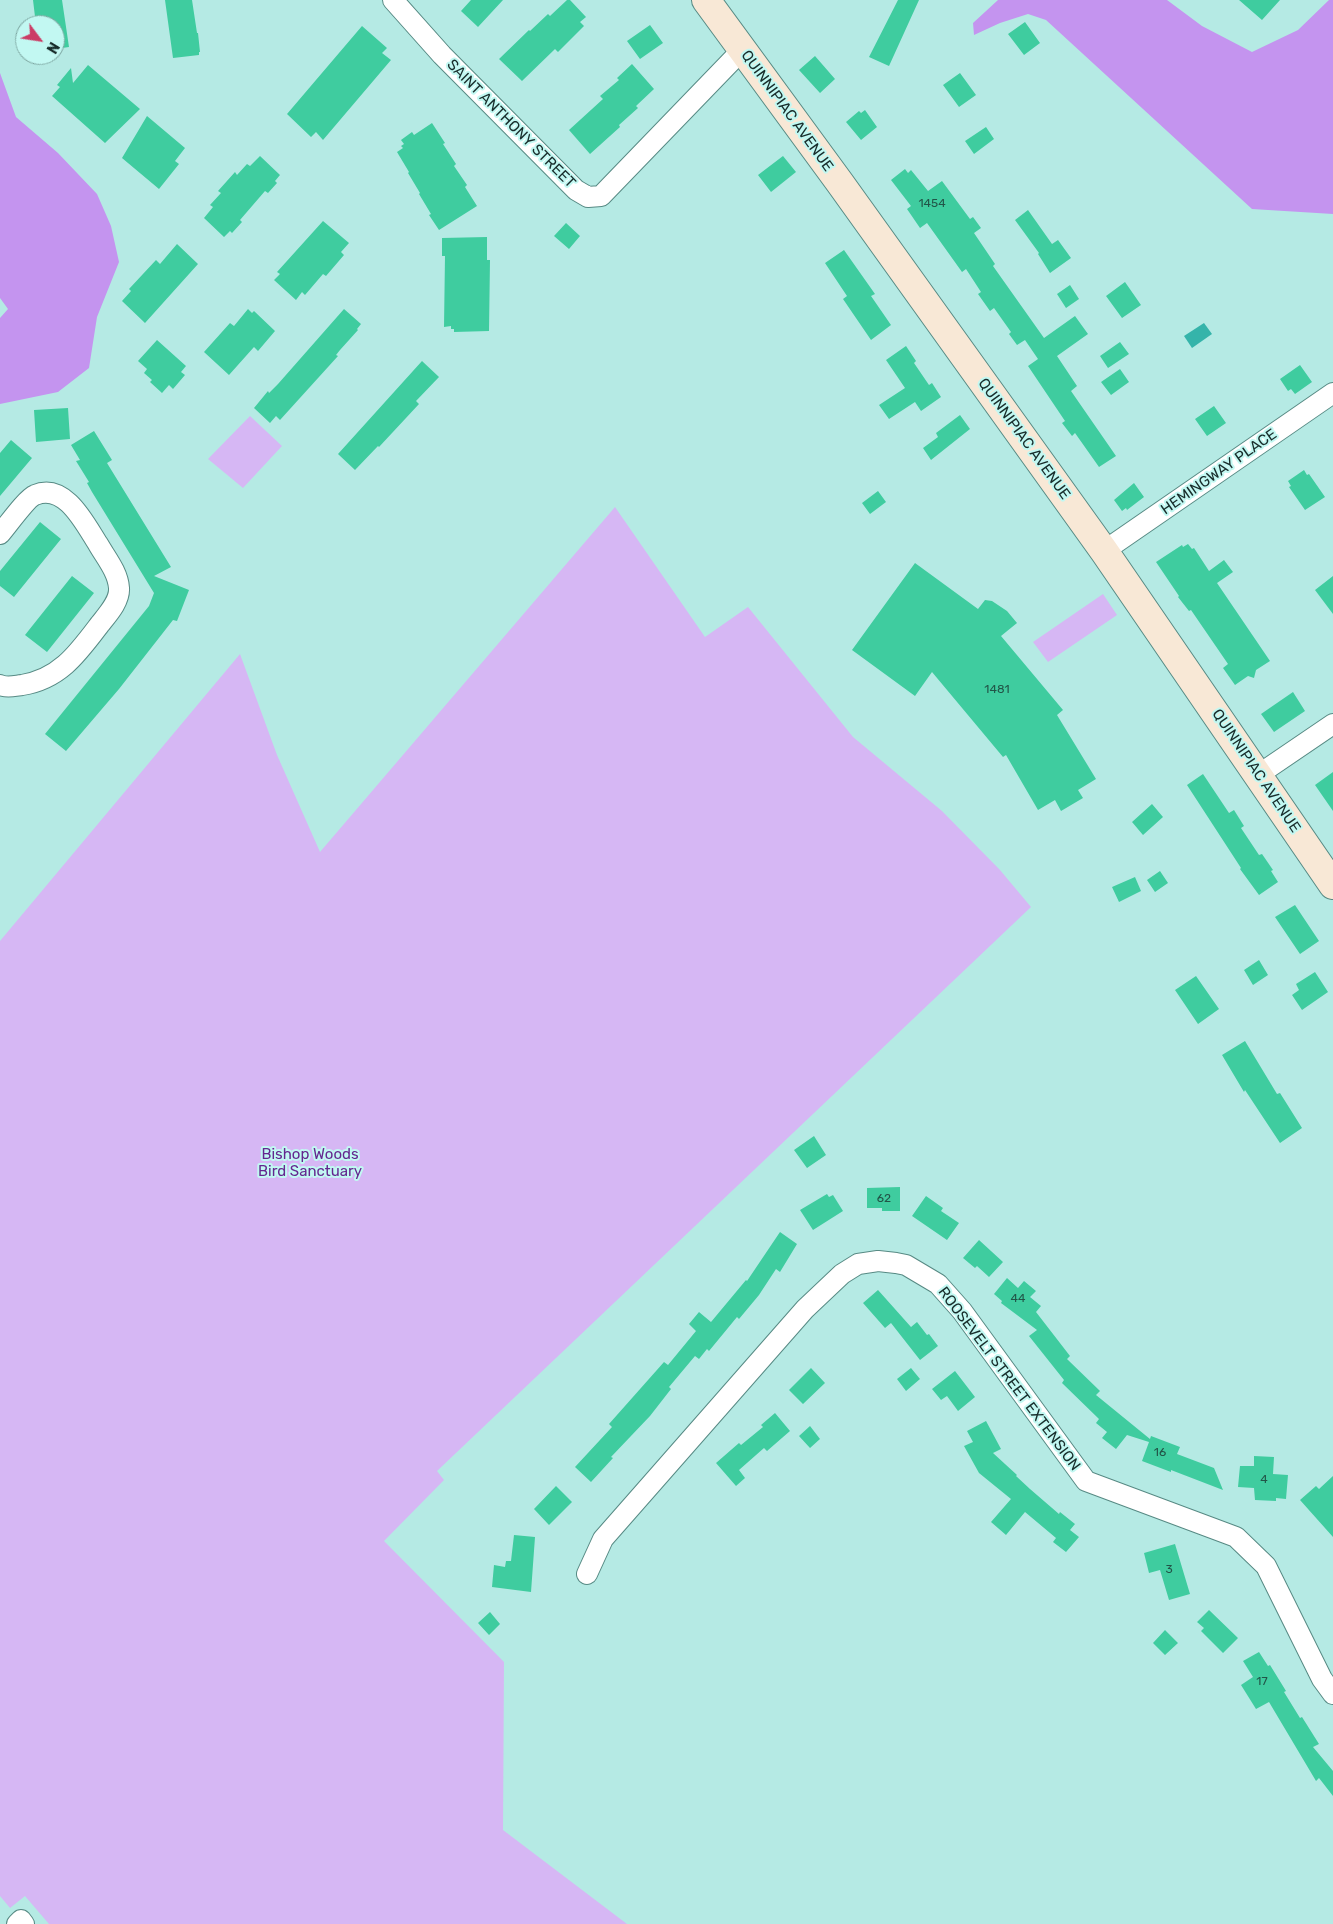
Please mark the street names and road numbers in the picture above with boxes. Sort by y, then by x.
street label: QUINNIPIAC AVENUE [737,47,837,175]
street label: SAINT ANTHONY STREET [443,56,579,192]
street label: QUINNIPIAC AVENUE [974,375,1074,503]
street label: HEMINGWAY PLACE [1158,425,1280,519]
street label: QUINNIPIAC AVENUE [1208,706,1304,836]
street label: ROOSEVELT STREET EXTENSION [934,1284,1084,1474]

